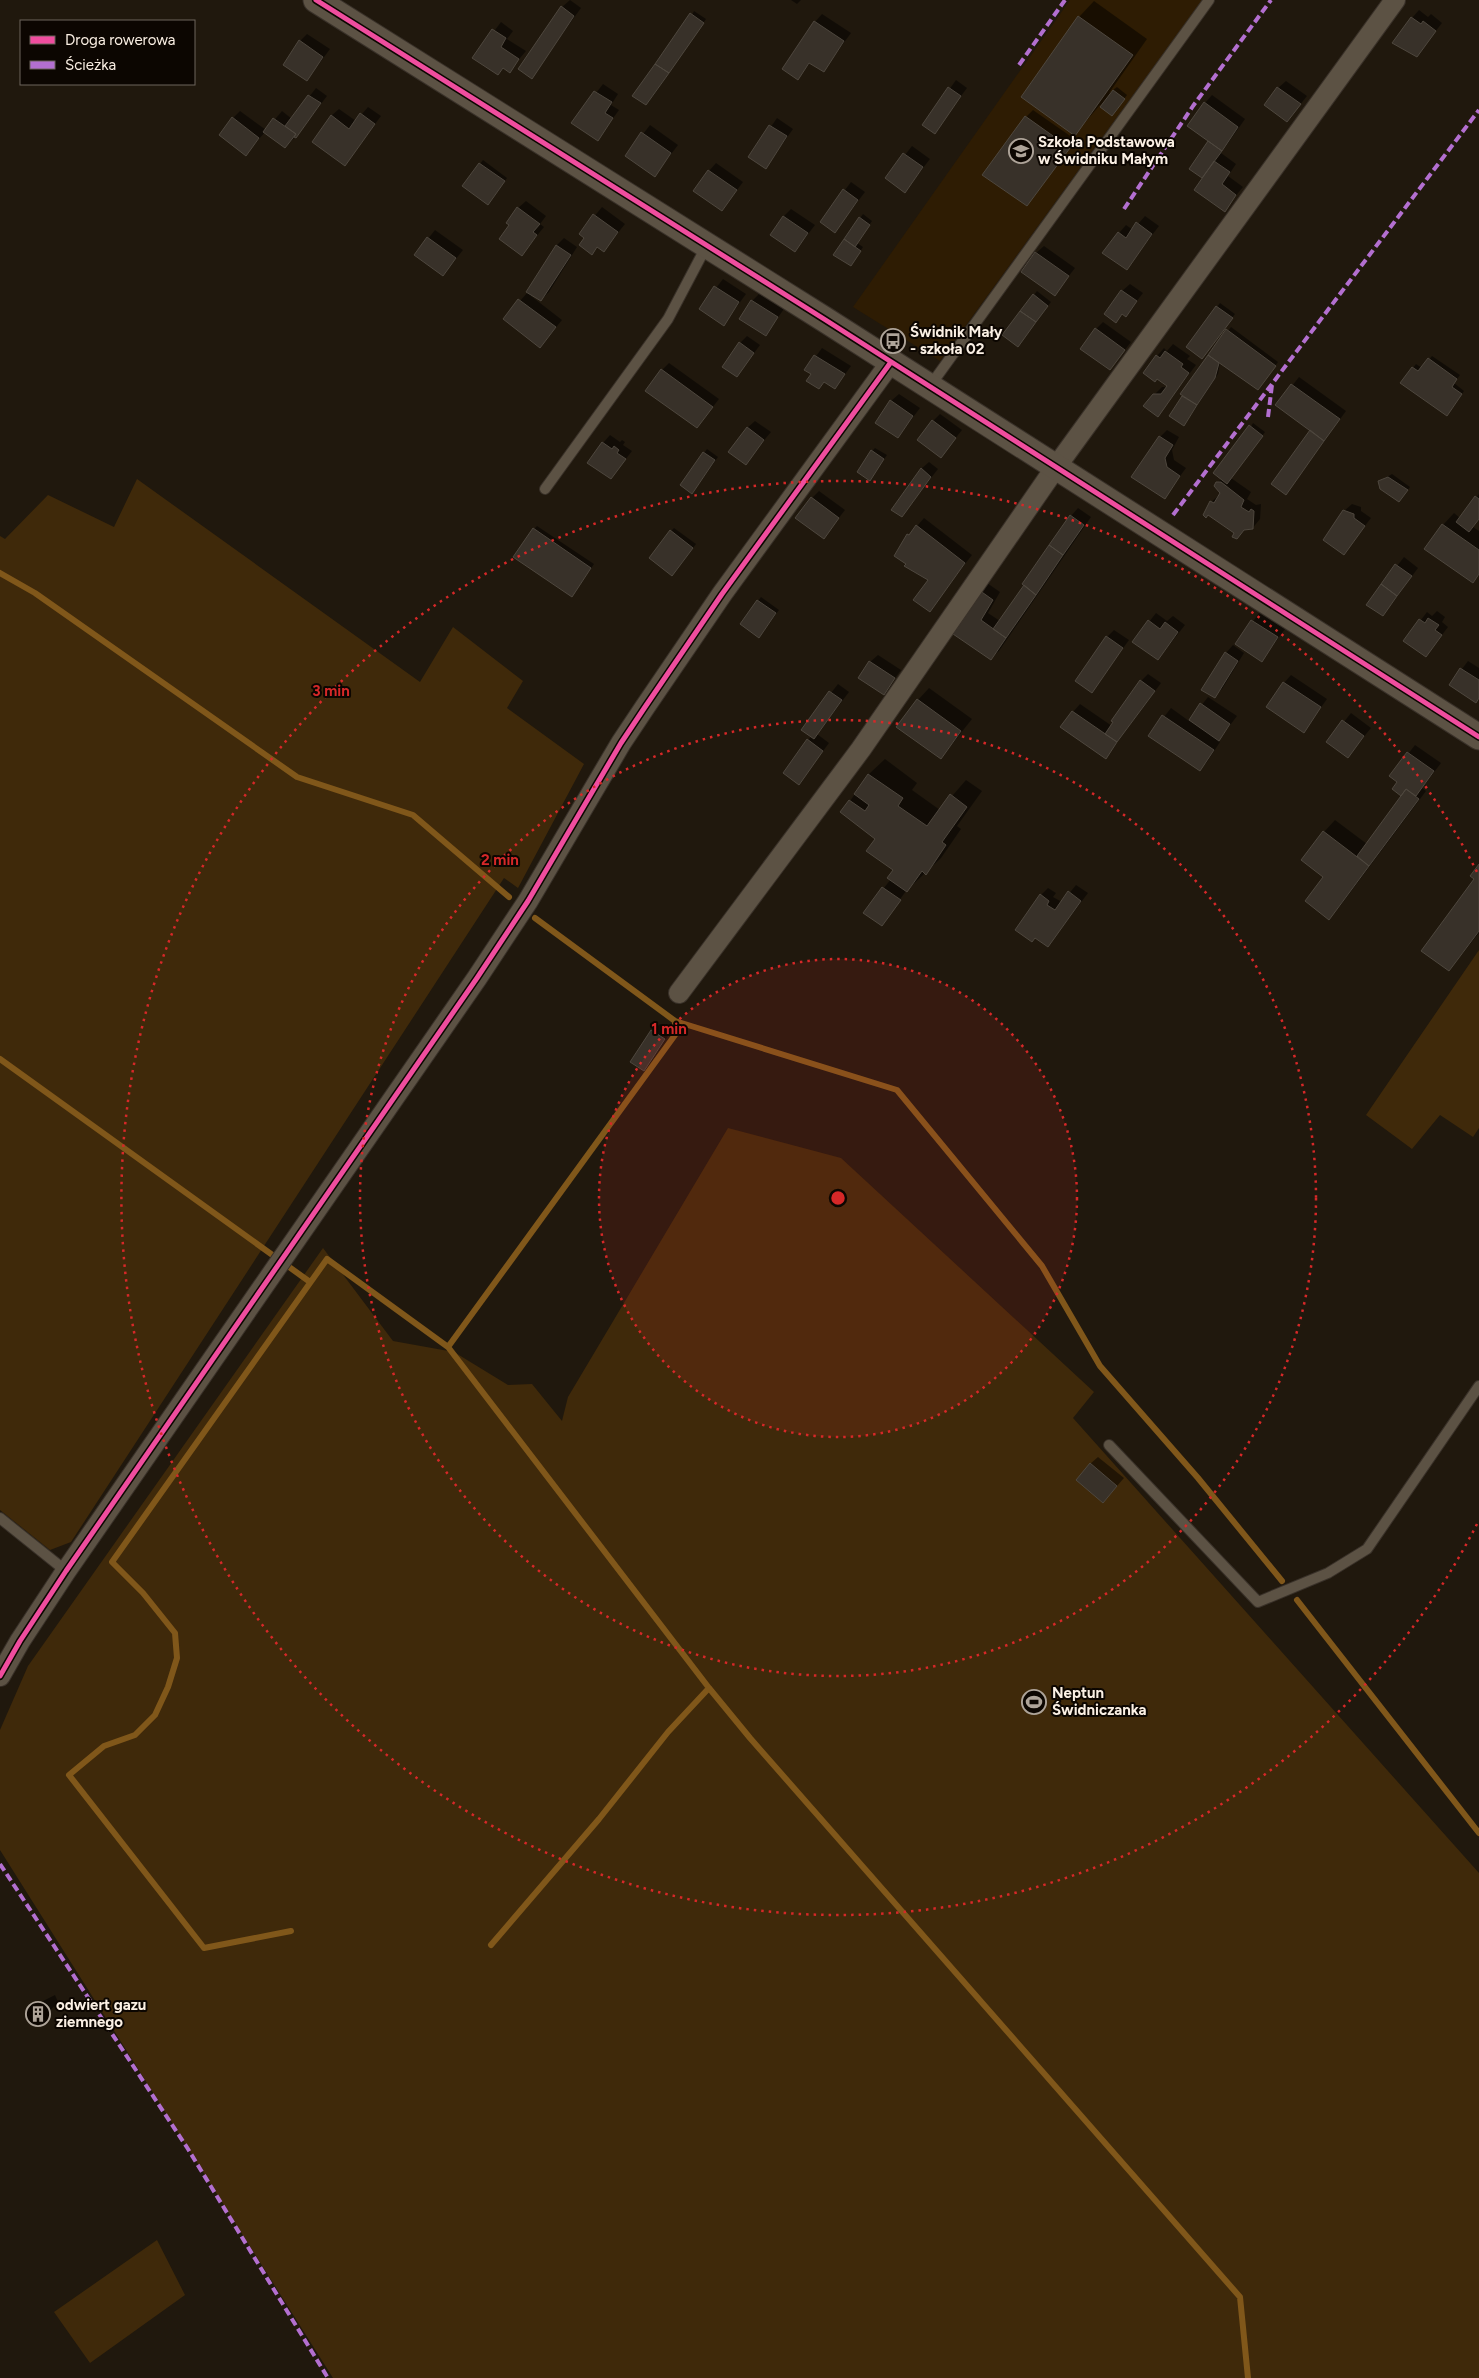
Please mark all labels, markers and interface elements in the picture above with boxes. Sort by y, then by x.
legend [20,20,195,85]
text: Droga rowerowa [65,31,175,49]
text: Ścieżka [65,56,116,74]
place label: Szkoła Podstawowa w Świdniku Małym [1038,133,1175,168]
school or university icon: Szkoła Podstawowa w Świdniku Małym [1008,138,1034,164]
place label: Świdnik Mały - szkoła 02 [910,323,1003,358]
bus stop icon: Świdnik Mały - szkoła 02 [880,328,906,354]
text: 3 min [312,682,350,700]
text: 2 min [481,851,519,869]
text: 1 min [651,1020,687,1038]
centre of rings [829,1189,847,1207]
place label: Neptun Świdniczanka [1052,1684,1146,1719]
sports icon: Neptun Świdniczanka [1021,1689,1047,1715]
place label: odwiert gazu ziemnego [56,1996,146,2031]
building icon: odwiert gazu ziemnego [25,2001,51,2027]

